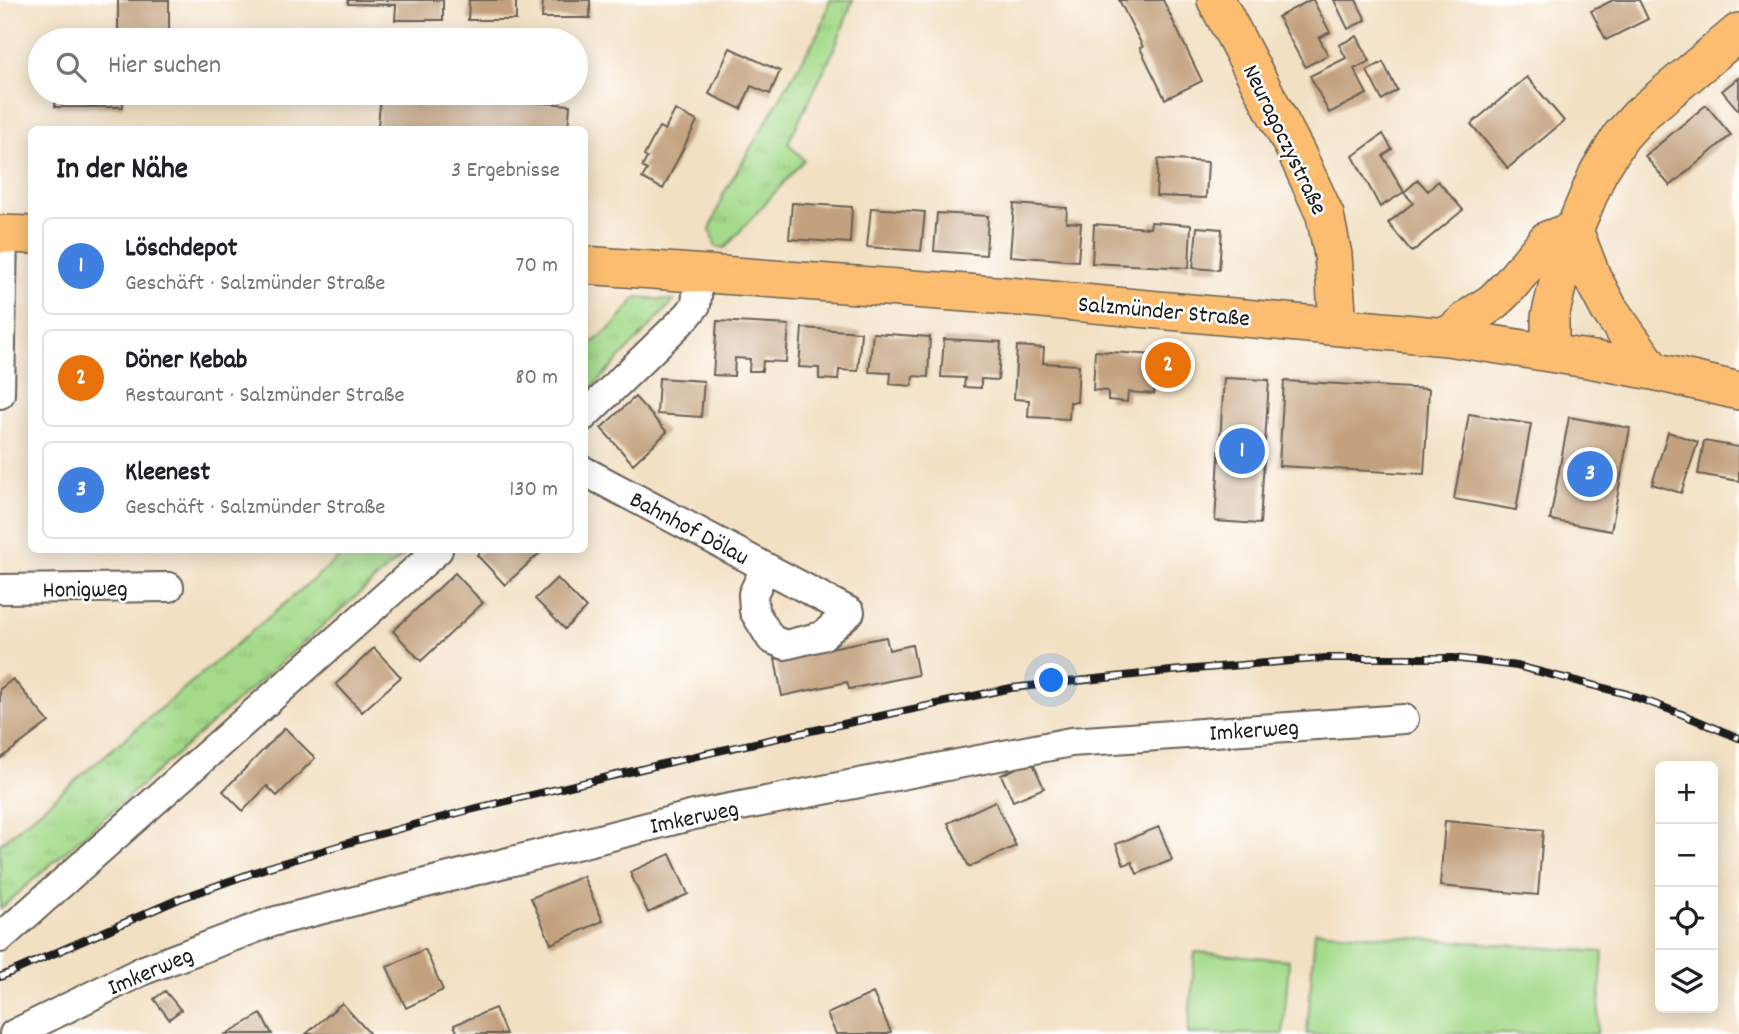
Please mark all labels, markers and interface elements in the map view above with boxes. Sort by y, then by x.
search box [28,28,588,105]
icon: search [52,48,90,86]
text: Hier suchen [108,48,221,85]
street label: Neuragoczystraße [1232,59,1334,221]
text: In der Nähe [56,150,188,193]
text: 3 Ergebnisse [451,155,560,188]
text: Löschdepot [125,231,237,268]
text: 1 [78,250,84,283]
text: 70 m [516,250,558,283]
text: Geschäft · Salzmünder Straße [125,268,385,301]
street label: Salzmünder Straße [1076,289,1251,337]
pin: 2 [1145,339,1191,391]
text: Döner Kebab [125,343,247,380]
text: 2 [76,362,86,395]
text: 80 m [515,362,558,395]
text: Restaurant · Salzmünder Straße [125,380,405,413]
pin: 1 [1219,425,1265,477]
pin: 3 [1567,448,1613,500]
text: Kleenest [125,455,210,492]
text: 3 [76,474,86,507]
text: 130 m [509,474,558,507]
street label: Bahnhof Dölau [623,484,754,575]
text: Geschäft · Salzmünder Straße [125,492,385,525]
street label: Honigweg [42,573,128,609]
your location [1034,663,1068,697]
street label: Imkerweg [1208,712,1300,752]
map controls [1655,761,1718,1013]
button: + [1655,761,1718,824]
street label: Imkerweg [647,793,742,845]
button: − [1655,824,1718,887]
button: locate [1655,887,1718,950]
street label: Imkerweg [103,940,199,1006]
button: layers [1655,950,1718,1013]

